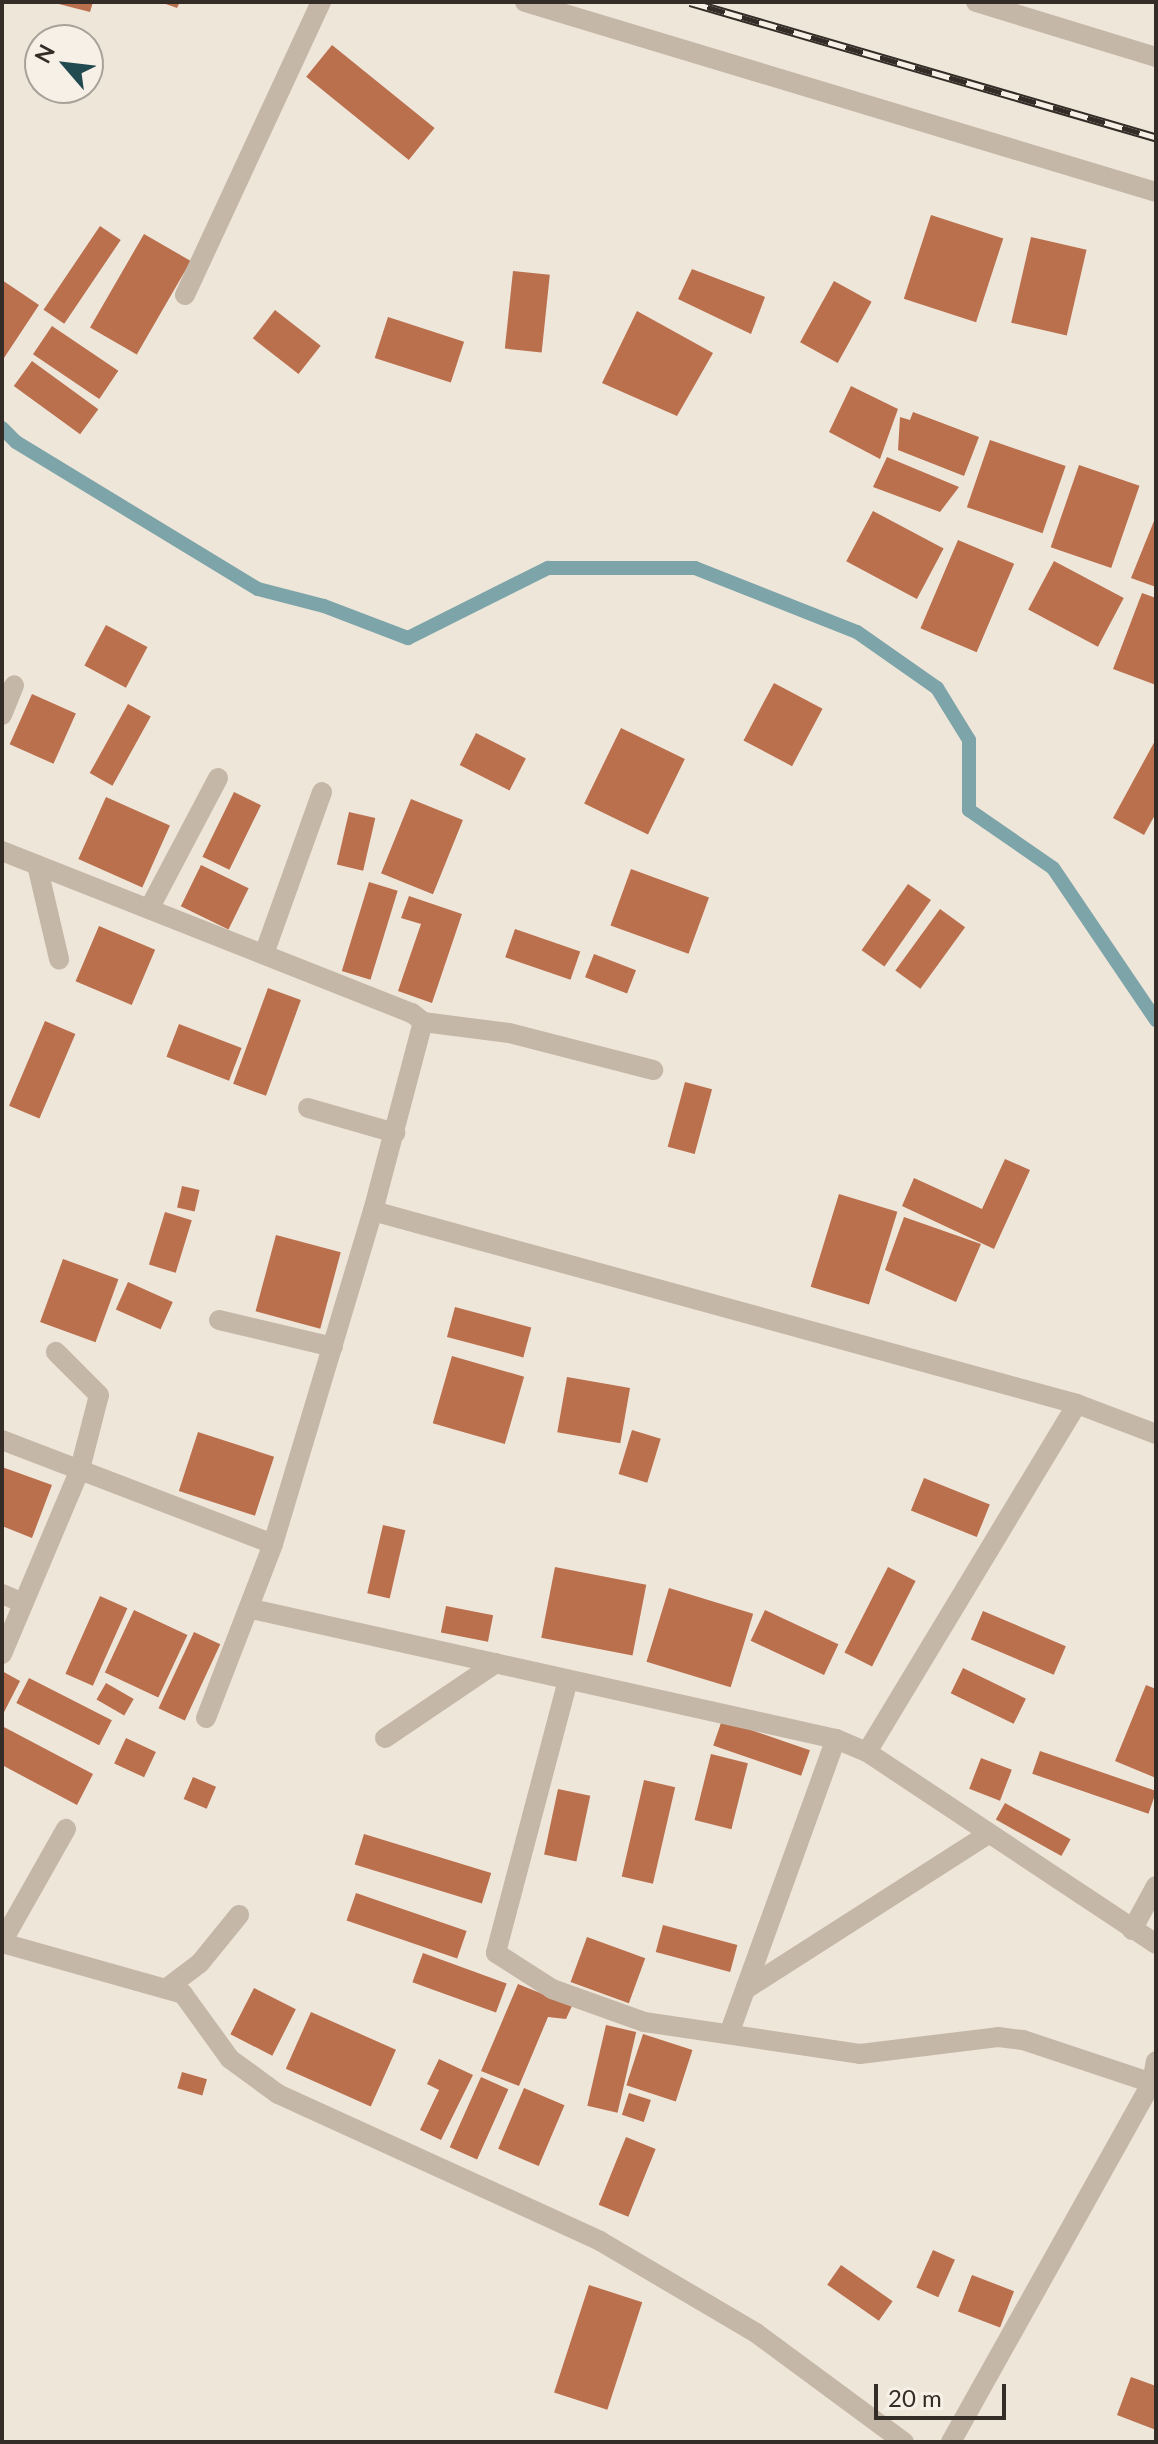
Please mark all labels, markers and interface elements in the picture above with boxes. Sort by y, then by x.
north arrow [24,24,104,104]
text: N [28,40,60,67]
scale bar [878,2368,1010,2418]
text: 20 m [888,2383,942,2412]

